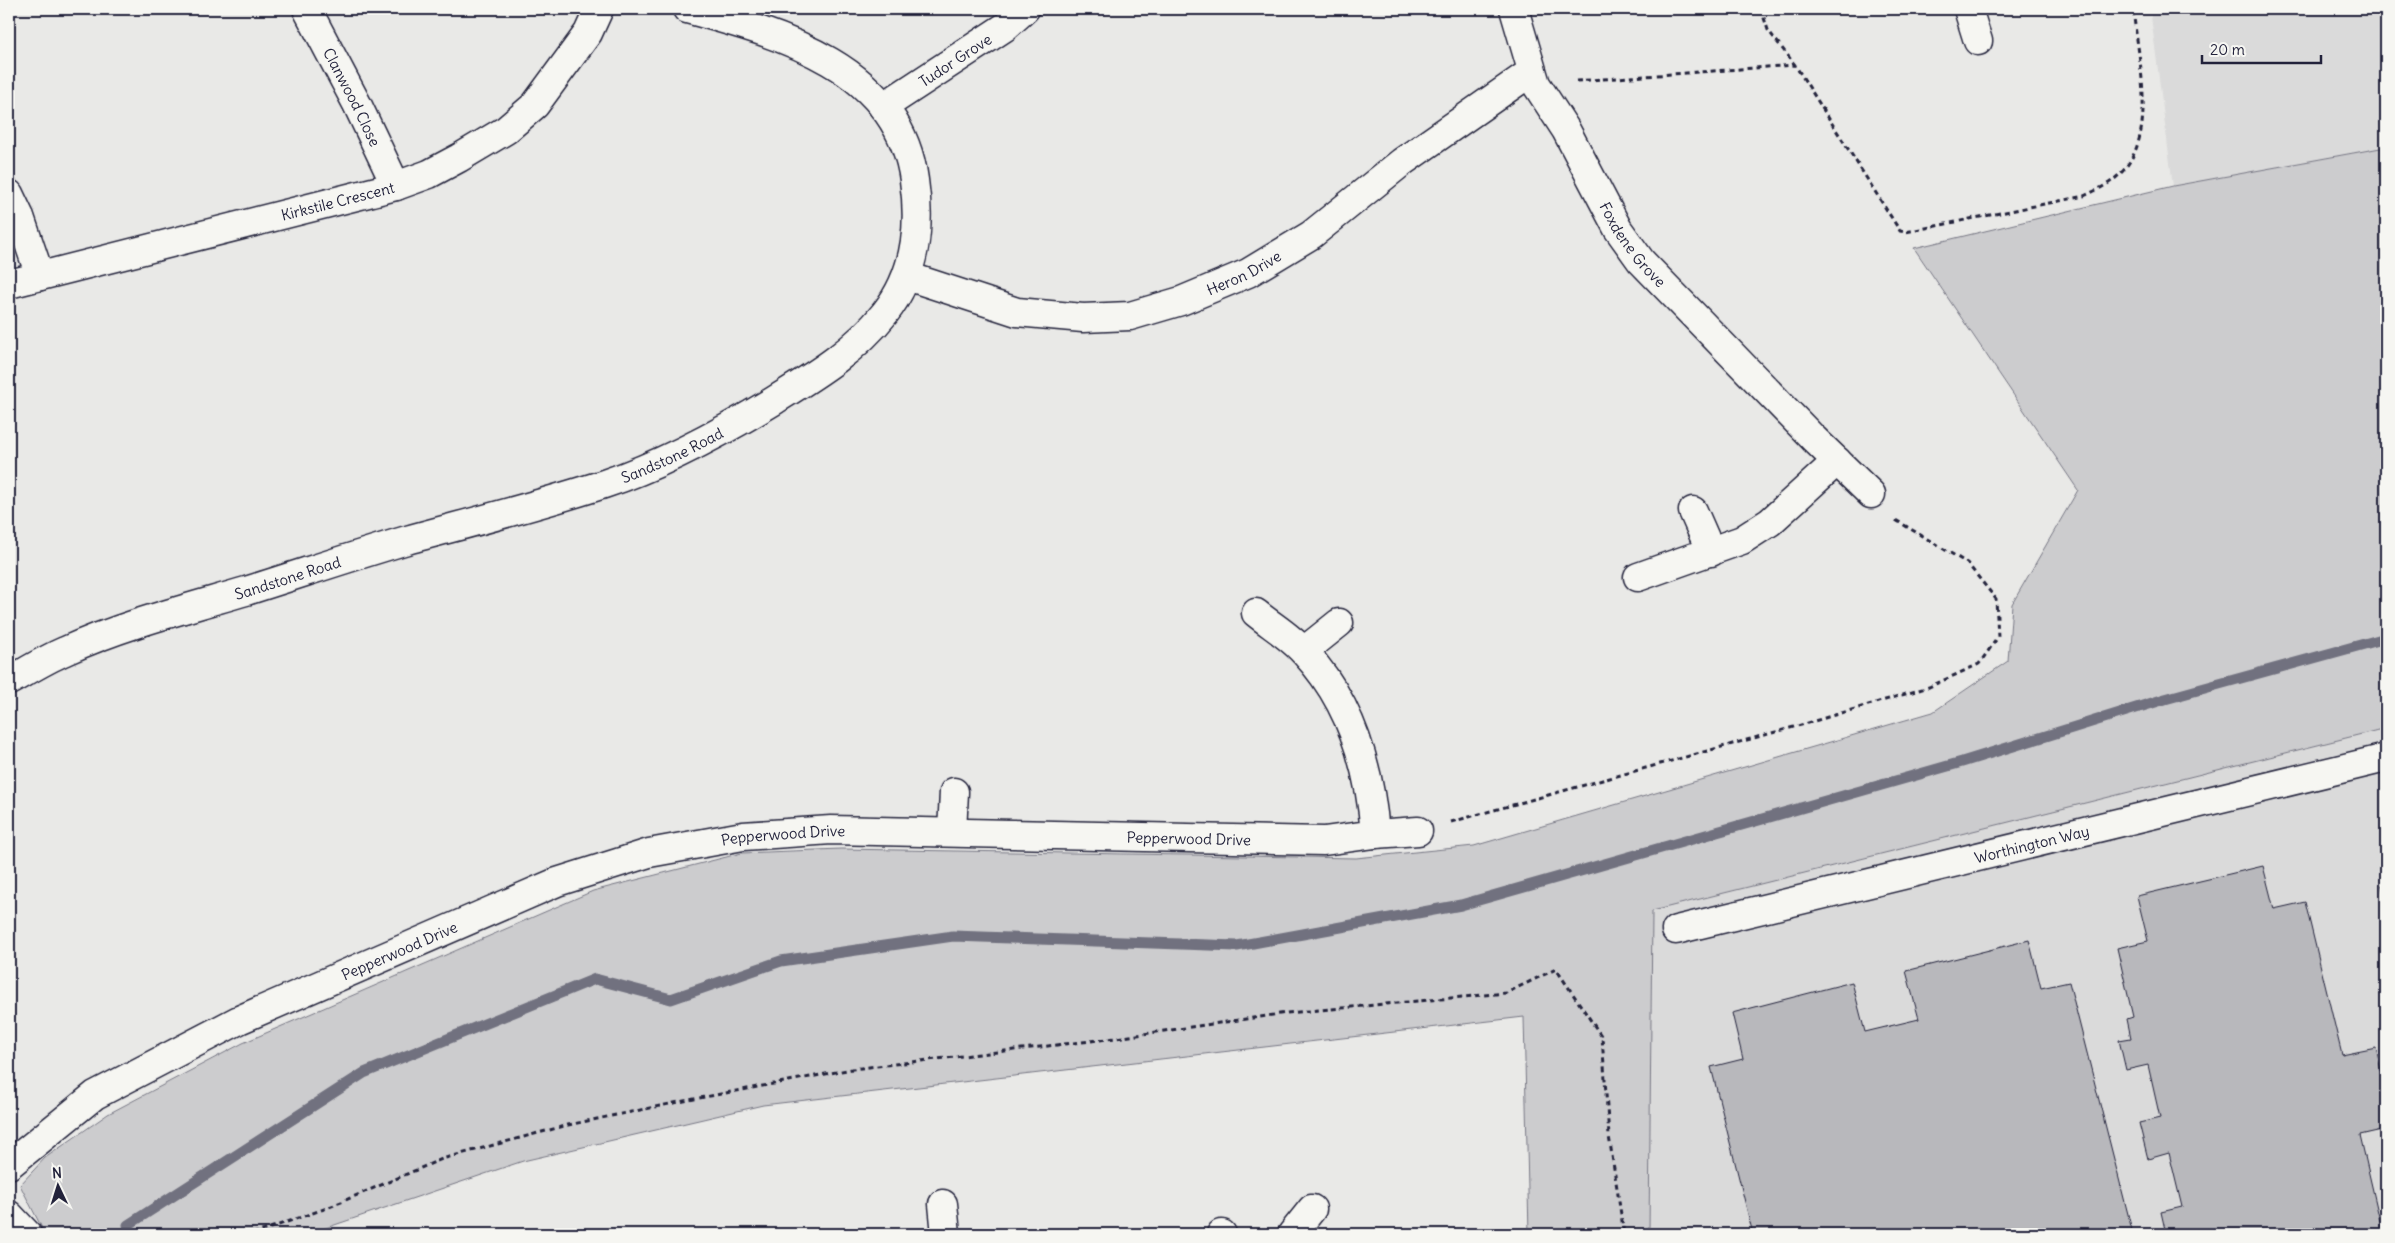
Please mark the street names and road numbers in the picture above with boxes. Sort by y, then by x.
street label: Tudor Grove [915,29,995,91]
street label: Clanwood Close [320,44,385,149]
street label: Kirkstile Crescent [279,177,396,224]
street label: Foxdene Grove [1596,199,1670,291]
street label: Heron Drive [1203,246,1284,299]
street label: Sandstone Road [618,423,726,487]
street label: Sandstone Road [232,552,343,603]
street label: Pepperwood Drive [720,820,845,849]
street label: Worthington Way [1972,821,2091,867]
street label: Pepperwood Drive [1126,827,1251,849]
street label: Pepperwood Drive [338,917,460,984]

